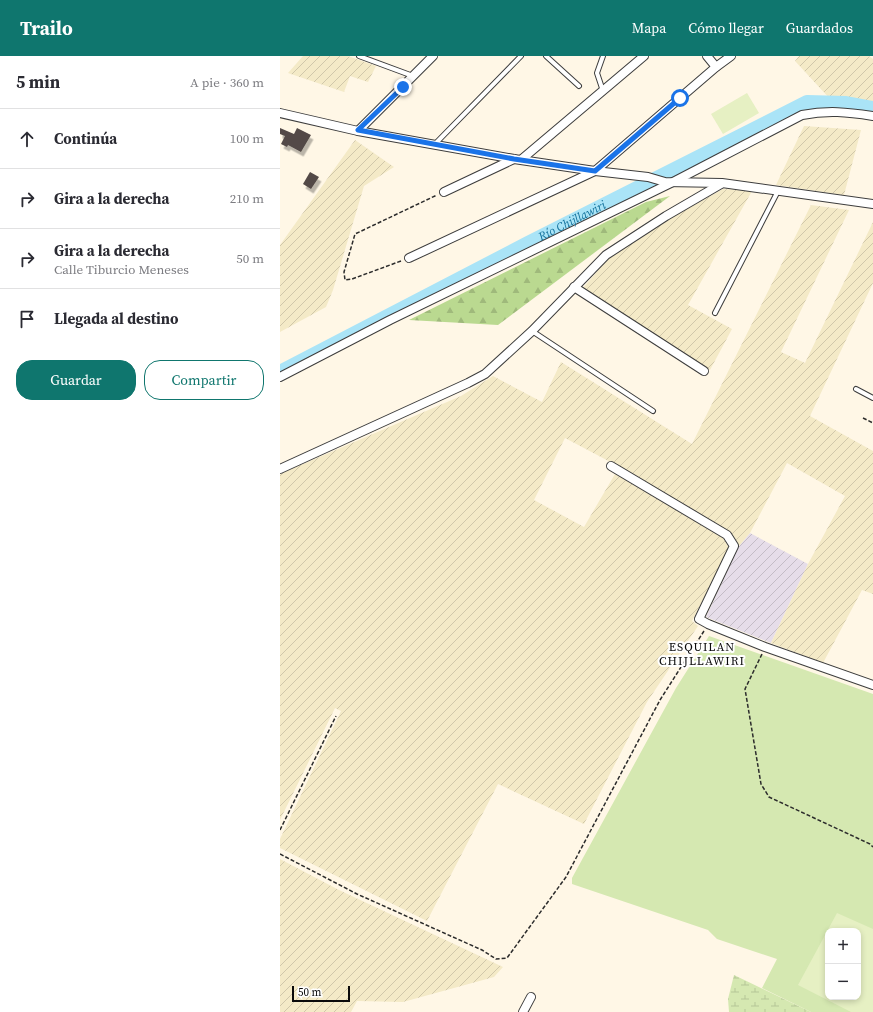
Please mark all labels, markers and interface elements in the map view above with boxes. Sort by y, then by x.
text: Trailo [20,15,73,41]
text: Mapa [632,18,666,38]
text: Cómo llegar [688,18,764,38]
text: Guardados [786,18,853,38]
text: 5 min [16,70,60,94]
text: A pie · 360 m [190,74,264,91]
route end [394,78,412,96]
route start [671,89,689,107]
icon: ahead [16,128,38,150]
text: Continúa [54,128,117,149]
text: 100 m [230,130,264,147]
icon: right [16,188,38,210]
text: Gira a la derecha [54,188,169,209]
text: 210 m [230,190,264,207]
water label: Río Chijllawiri [535,197,609,245]
text: Gira a la derecha [54,240,169,261]
icon: right [16,248,38,270]
text: 50 m [236,250,264,267]
text: Calle Tiburcio Meneses [54,261,189,278]
icon: arrive [16,308,38,330]
text: Llegada al destino [54,308,179,329]
button: Guardar [16,360,136,400]
button: Compartir [144,360,264,400]
district label: ESQUILAN CHIJLLAWIRI [659,639,745,669]
map controls [825,928,861,1000]
button: + [825,928,861,964]
button: − [825,964,861,1000]
scale bar [292,984,350,1003]
text: 50 m [298,985,321,1000]

